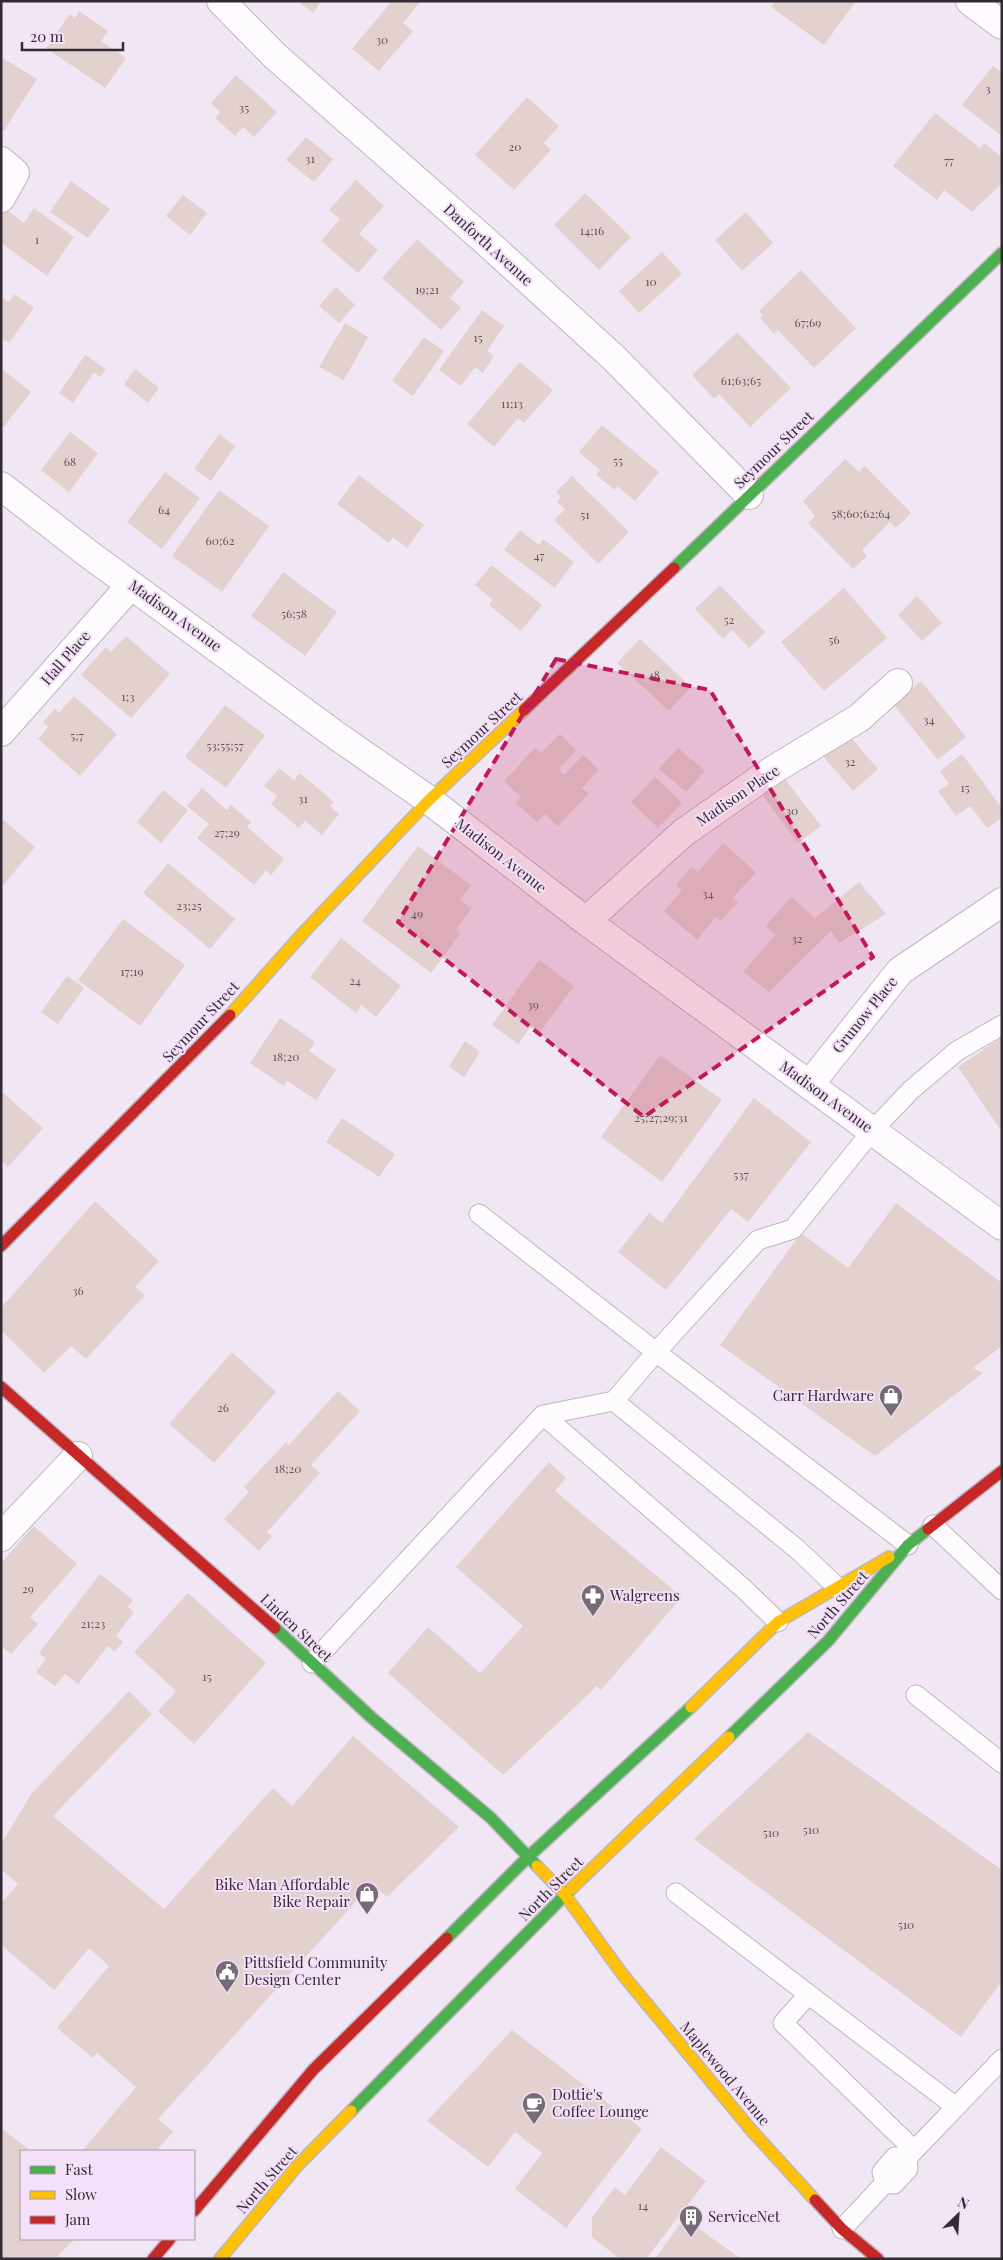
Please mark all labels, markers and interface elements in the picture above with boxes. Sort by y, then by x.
scale bar [22,20,124,52]
text: 20 m [30,26,64,46]
house number: 30 [376,31,388,47]
house number: 3 [985,80,991,96]
house number: 35 [239,99,249,115]
house number: 20 [509,138,521,154]
house number: 31 [305,150,315,166]
house number: 77 [944,152,954,168]
street label: Danforth Avenue [440,199,538,290]
house number: 14;16 [580,222,604,238]
house number: 1 [35,231,40,247]
house number: 10 [645,273,657,289]
house number: 19;21 [415,281,440,297]
house number: 67;69 [795,314,821,330]
house number: 15 [473,329,483,345]
house number: 61;63;65 [721,372,761,388]
house number: 11;13 [501,395,523,411]
street label: Seymour Street [729,406,818,493]
house number: 55 [613,452,623,468]
house number: 68 [64,453,76,469]
house number: 64 [158,501,170,517]
house number: 58;60;62;64 [832,505,891,521]
house number: 51 [580,506,590,522]
house number: 60;62 [206,532,235,548]
house number: 47 [534,547,544,563]
street label: Madison Avenue [125,575,226,656]
house number: 56;58 [281,605,307,621]
house number: 52 [724,611,735,627]
street label: Hall Place [36,626,95,689]
house number: 56 [828,631,840,647]
house number: 48 [648,666,660,682]
street label: Seymour Street [437,686,527,772]
house number: 1;3 [121,688,135,704]
house number: 34 [923,711,935,727]
house number: 5;7 [70,727,84,743]
house number: 53;55;57 [206,737,244,753]
house number: 32 [844,753,856,769]
street label: Madison Place [692,760,783,830]
house number: 15 [960,779,970,795]
house number: 31 [298,790,308,806]
house number: 30 [786,802,798,818]
street label: Madison Avenue [452,813,551,897]
house number: 27;29 [214,824,240,840]
house number: 34 [702,885,714,901]
house number: 23;25 [176,897,202,913]
house number: 49 [411,905,423,921]
house number: 32 [791,930,803,946]
house number: 17;19 [120,963,144,979]
house number: 24 [349,972,361,988]
street label: Grunow Place [827,972,901,1057]
street label: Seymour Street [158,976,243,1066]
house number: 39 [527,996,539,1012]
house number: 18;20 [272,1048,300,1064]
street label: Madison Avenue [776,1056,877,1137]
house number: 25;27;29;31 [634,1109,688,1125]
house number: 537 [733,1166,749,1182]
house number: 36 [72,1282,84,1298]
shop icon: Carr Hardware [878,1383,904,1417]
place label: Carr Hardware [773,1385,874,1405]
house number: 26 [217,1399,229,1415]
house number: 18;20 [274,1460,302,1476]
street label: North Street [802,1566,873,1642]
house number: 29 [22,1580,34,1596]
pharmacy icon: Walgreens [580,1583,606,1617]
place label: Walgreens [609,1585,680,1605]
street label: Linden Street [256,1589,337,1666]
house number: 21;23 [81,1615,105,1631]
house number: 15 [202,1668,212,1684]
house number: 510 [803,1821,819,1837]
house number: 510 [763,1824,779,1840]
street label: North Street [514,1851,587,1925]
place label: Bike Man Affordable Bike Repair [215,1874,350,1911]
shop icon: Bike Man Affordable Bike Repair [354,1881,380,1915]
house number: 510 [898,1916,914,1932]
place label: Pittsfield Community Design Center [244,1952,388,1989]
public building icon: Pittsfield Community Design Center [214,1959,240,1993]
street label: Maplewood Avenue [676,2017,775,2130]
place label: Dottie's Coffee Lounge [552,2084,649,2121]
cafe icon: Dottie's Coffee Lounge [521,2091,547,2125]
street label: North Street [231,2141,302,2217]
legend [20,2150,195,2240]
text: Fast [65,2159,94,2179]
text: Slow [65,2184,97,2204]
north arrow [933,2190,983,2240]
text: N [955,2192,972,2214]
house number: 14 [638,2197,648,2213]
building icon: ServiceNet [678,2204,704,2238]
place label: ServiceNet [708,2206,781,2226]
text: Jam [64,2209,91,2229]

